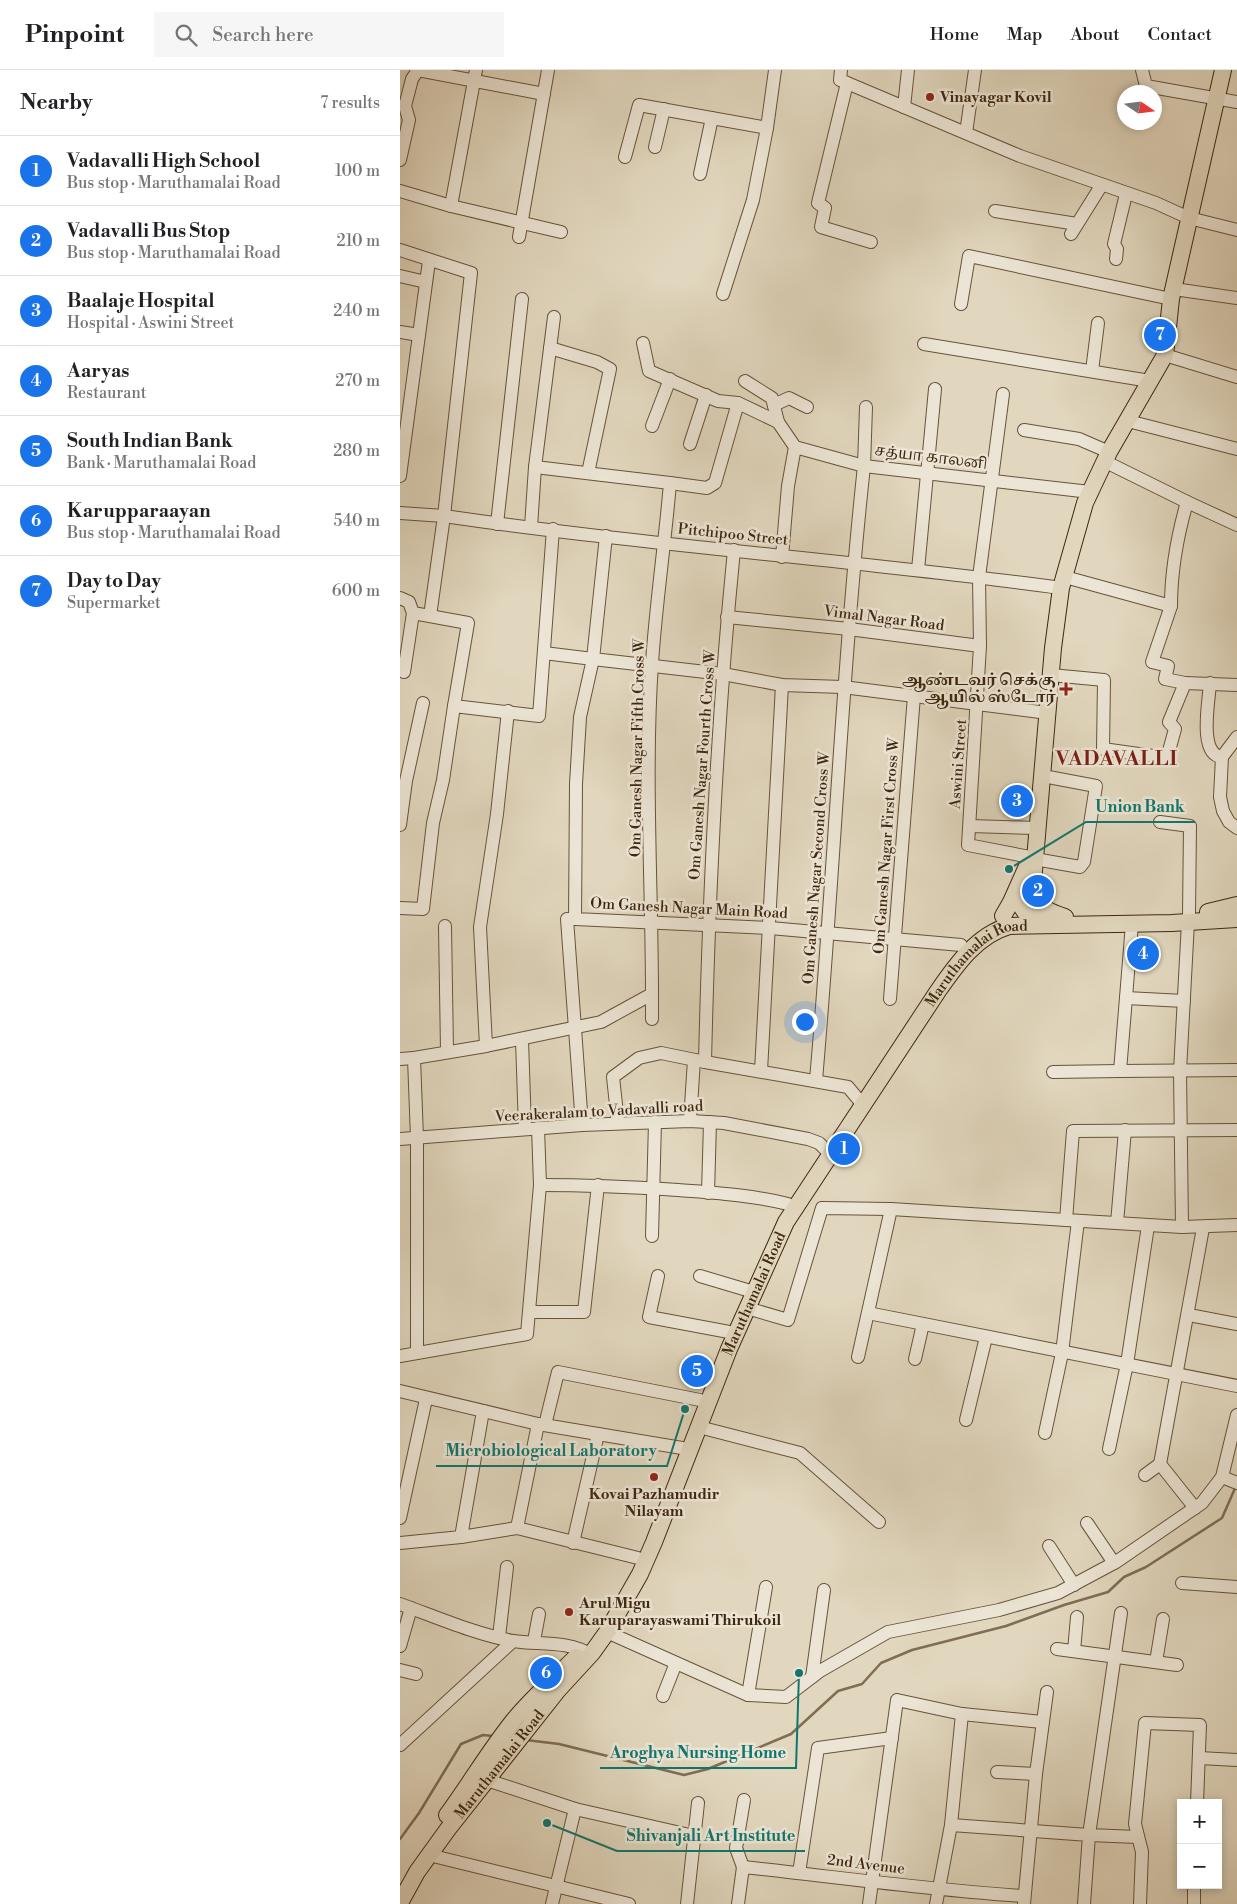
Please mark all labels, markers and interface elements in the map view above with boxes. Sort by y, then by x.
search box [154,12,504,57]
text: Pinpoint [25,20,124,50]
icon: search [172,21,200,49]
text: Search here [212,23,314,47]
text: Home [930,23,979,46]
text: Map [1007,23,1043,46]
text: About [1071,23,1120,46]
text: Contact [1148,23,1212,46]
north arrow [1117,85,1162,130]
place label: Vinayagar Kovil [939,88,1052,107]
text: Nearby [20,90,93,116]
marker: Vinayagar Kovil [924,91,936,103]
text: 7 results [320,93,380,113]
text: Vadavalli High School [67,149,260,173]
text: 1 [32,161,40,181]
text: 100 m [335,161,380,181]
text: Bus stop · Maruthamalai Road [67,173,281,193]
text: Vadavalli Bus Stop [67,219,230,243]
text: 2 [31,231,41,251]
text: 210 m [336,231,380,251]
text: Bus stop · Maruthamalai Road [67,243,281,263]
text: Baalaje Hospital [67,289,215,313]
text: 3 [31,301,41,321]
text: 240 m [333,301,380,321]
text: Hospital · Aswini Street [67,313,234,333]
pin: 7 [1144,316,1176,354]
text: Aaryas [67,359,129,383]
text: 4 [31,371,41,391]
text: 270 m [335,371,380,391]
text: Restaurant [67,383,146,403]
text: South Indian Bank [67,429,233,453]
text: 5 [31,441,41,461]
text: 280 m [333,441,380,461]
street label: சத்யா காலனி [873,441,988,474]
text: Bank · Maruthamalai Road [67,453,256,473]
text: Karupparaayan [67,499,211,523]
text: 6 [31,511,41,531]
text: 540 m [333,511,380,531]
street label: Pitchipoo Street [677,519,790,550]
text: Bus stop · Maruthamalai Road [67,523,281,543]
text: Day to Day [67,569,161,593]
text: 7 [31,581,41,601]
text: 600 m [332,581,380,601]
text: Supermarket [67,593,161,613]
street label: Vimal Nagar Road [822,602,946,635]
street label: Om Ganesh Nagar Fifth Cross W [626,638,649,857]
street label: Om Ganesh Nagar Fourth Cross W [685,649,720,881]
place label: ஆண்டவர் செக்கு ஆயில் ஸ்டோர் [902,671,1057,709]
marker: ஆண்டவர் செக்கு ஆயில் ஸ்டோர் [1060,683,1072,695]
street label: Aswini Street [946,718,971,811]
street label: Om Ganesh Nagar First Cross W [869,737,904,955]
district label: VADAVALLI [1055,747,1178,772]
street label: Om Ganesh Nagar Second Cross W [799,751,834,985]
pin: 3 [1001,782,1033,820]
callout: Union Bank [1086,791,1195,822]
text: Union Bank [1095,797,1186,817]
pin: 2 [1022,872,1054,910]
street label: Om Ganesh Nagar Main Road [590,894,789,923]
street label: Maruthamalai Road [921,917,1028,1011]
pin: 4 [1127,935,1159,973]
your location [792,1009,818,1035]
street label: Veerakeralam to Vadavalli road [493,1097,704,1126]
pin: 1 [828,1130,860,1168]
street label: Maruthamalai Road [718,1228,791,1359]
pin: 5 [681,1352,713,1390]
callout: Microbiological Laboratory [436,1435,667,1466]
text: Microbiological Laboratory [445,1441,658,1461]
marker: Kovai Pazhamudir Nilayam [648,1471,660,1483]
place label: Kovai Pazhamudir Nilayam [589,1485,720,1521]
place label: Arul Migu Karuparayaswami Thirukoil [578,1594,781,1630]
marker: Arul Migu Karuparayaswami Thirukoil [563,1606,575,1618]
pin: 6 [530,1654,562,1692]
street label: Maruthamalai Road [451,1706,549,1823]
callout: Aroghya Nursing Home [600,1737,796,1768]
text: Aroghya Nursing Home [609,1743,787,1763]
map controls [1177,1799,1222,1889]
button: + [1177,1799,1222,1844]
callout: Shivanjali Art Institute [617,1820,805,1851]
text: Shivanjali Art Institute [627,1826,796,1846]
button: − [1177,1844,1222,1889]
street label: 2nd Avenue [826,1850,906,1879]

